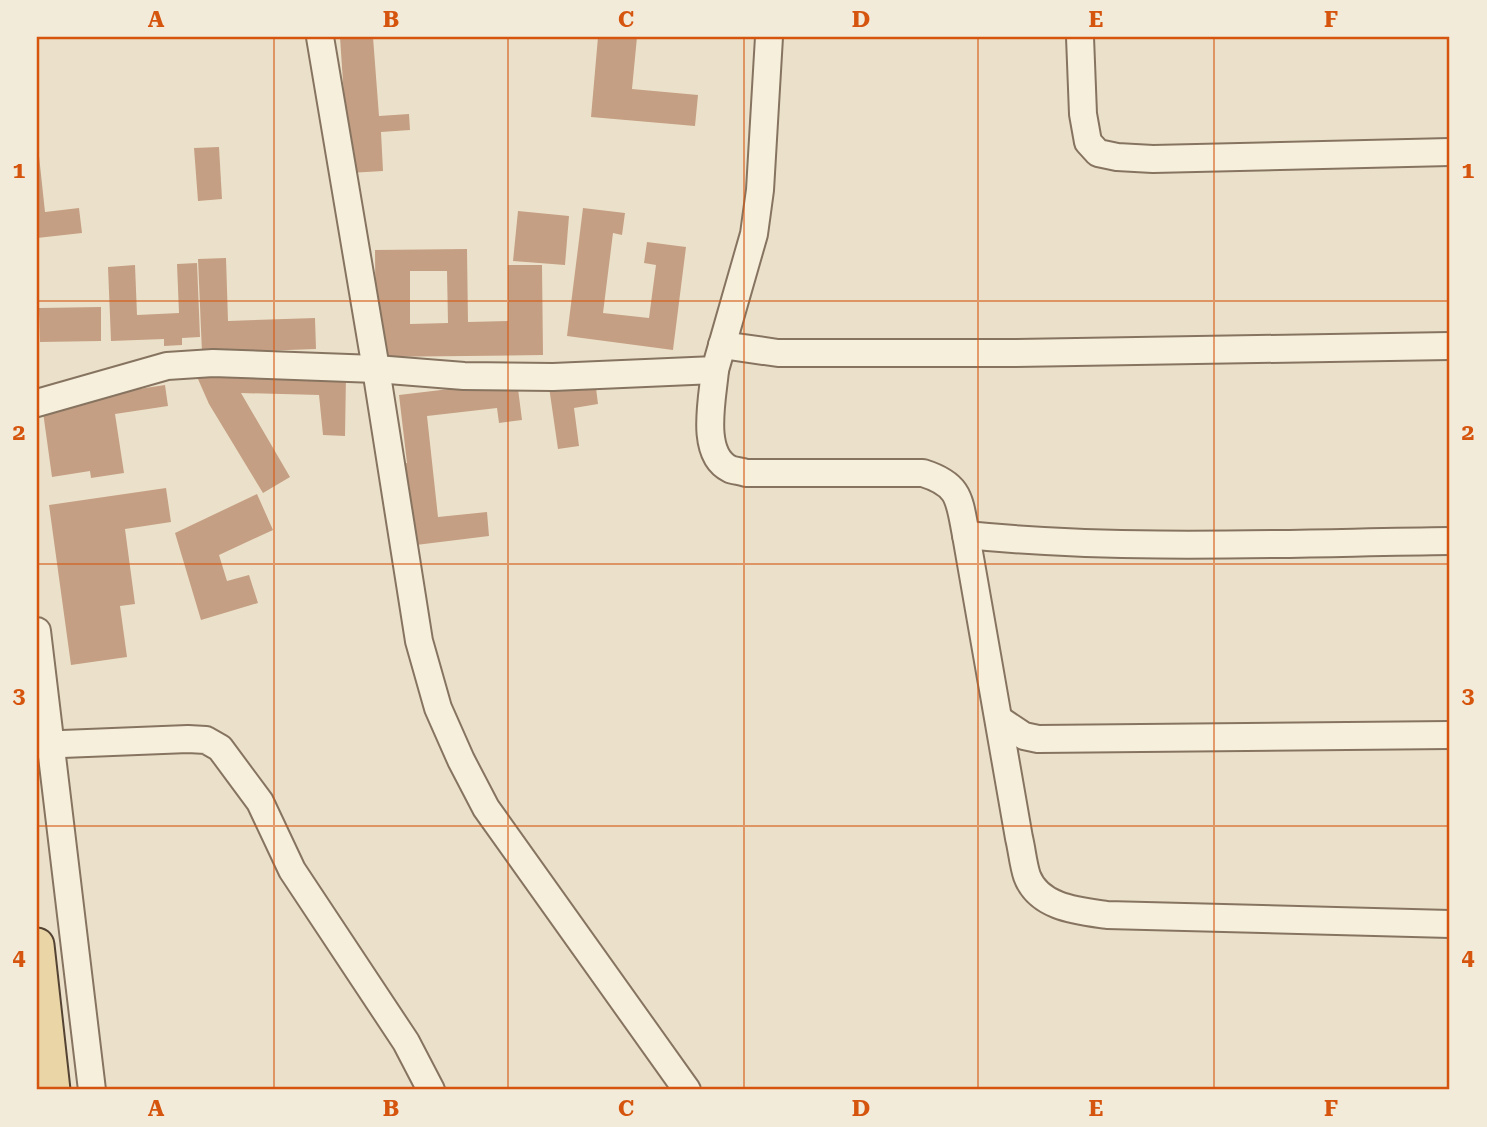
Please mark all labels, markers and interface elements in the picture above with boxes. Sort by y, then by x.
text: A [148,6,165,33]
text: B [383,6,399,33]
text: C [618,6,634,33]
text: D [852,6,870,33]
text: E [1089,6,1103,33]
text: F [1324,6,1338,33]
text: 1 [13,157,26,184]
text: 1 [1462,157,1475,184]
text: 2 [13,419,25,446]
text: 2 [1462,419,1474,446]
text: 3 [13,682,26,709]
text: 3 [1462,682,1475,709]
text: 4 [13,944,26,971]
text: 4 [1462,944,1475,971]
text: A [148,1095,165,1122]
text: B [383,1095,399,1122]
text: C [618,1095,634,1122]
text: D [852,1095,870,1122]
text: E [1089,1095,1103,1122]
text: F [1324,1095,1338,1122]

